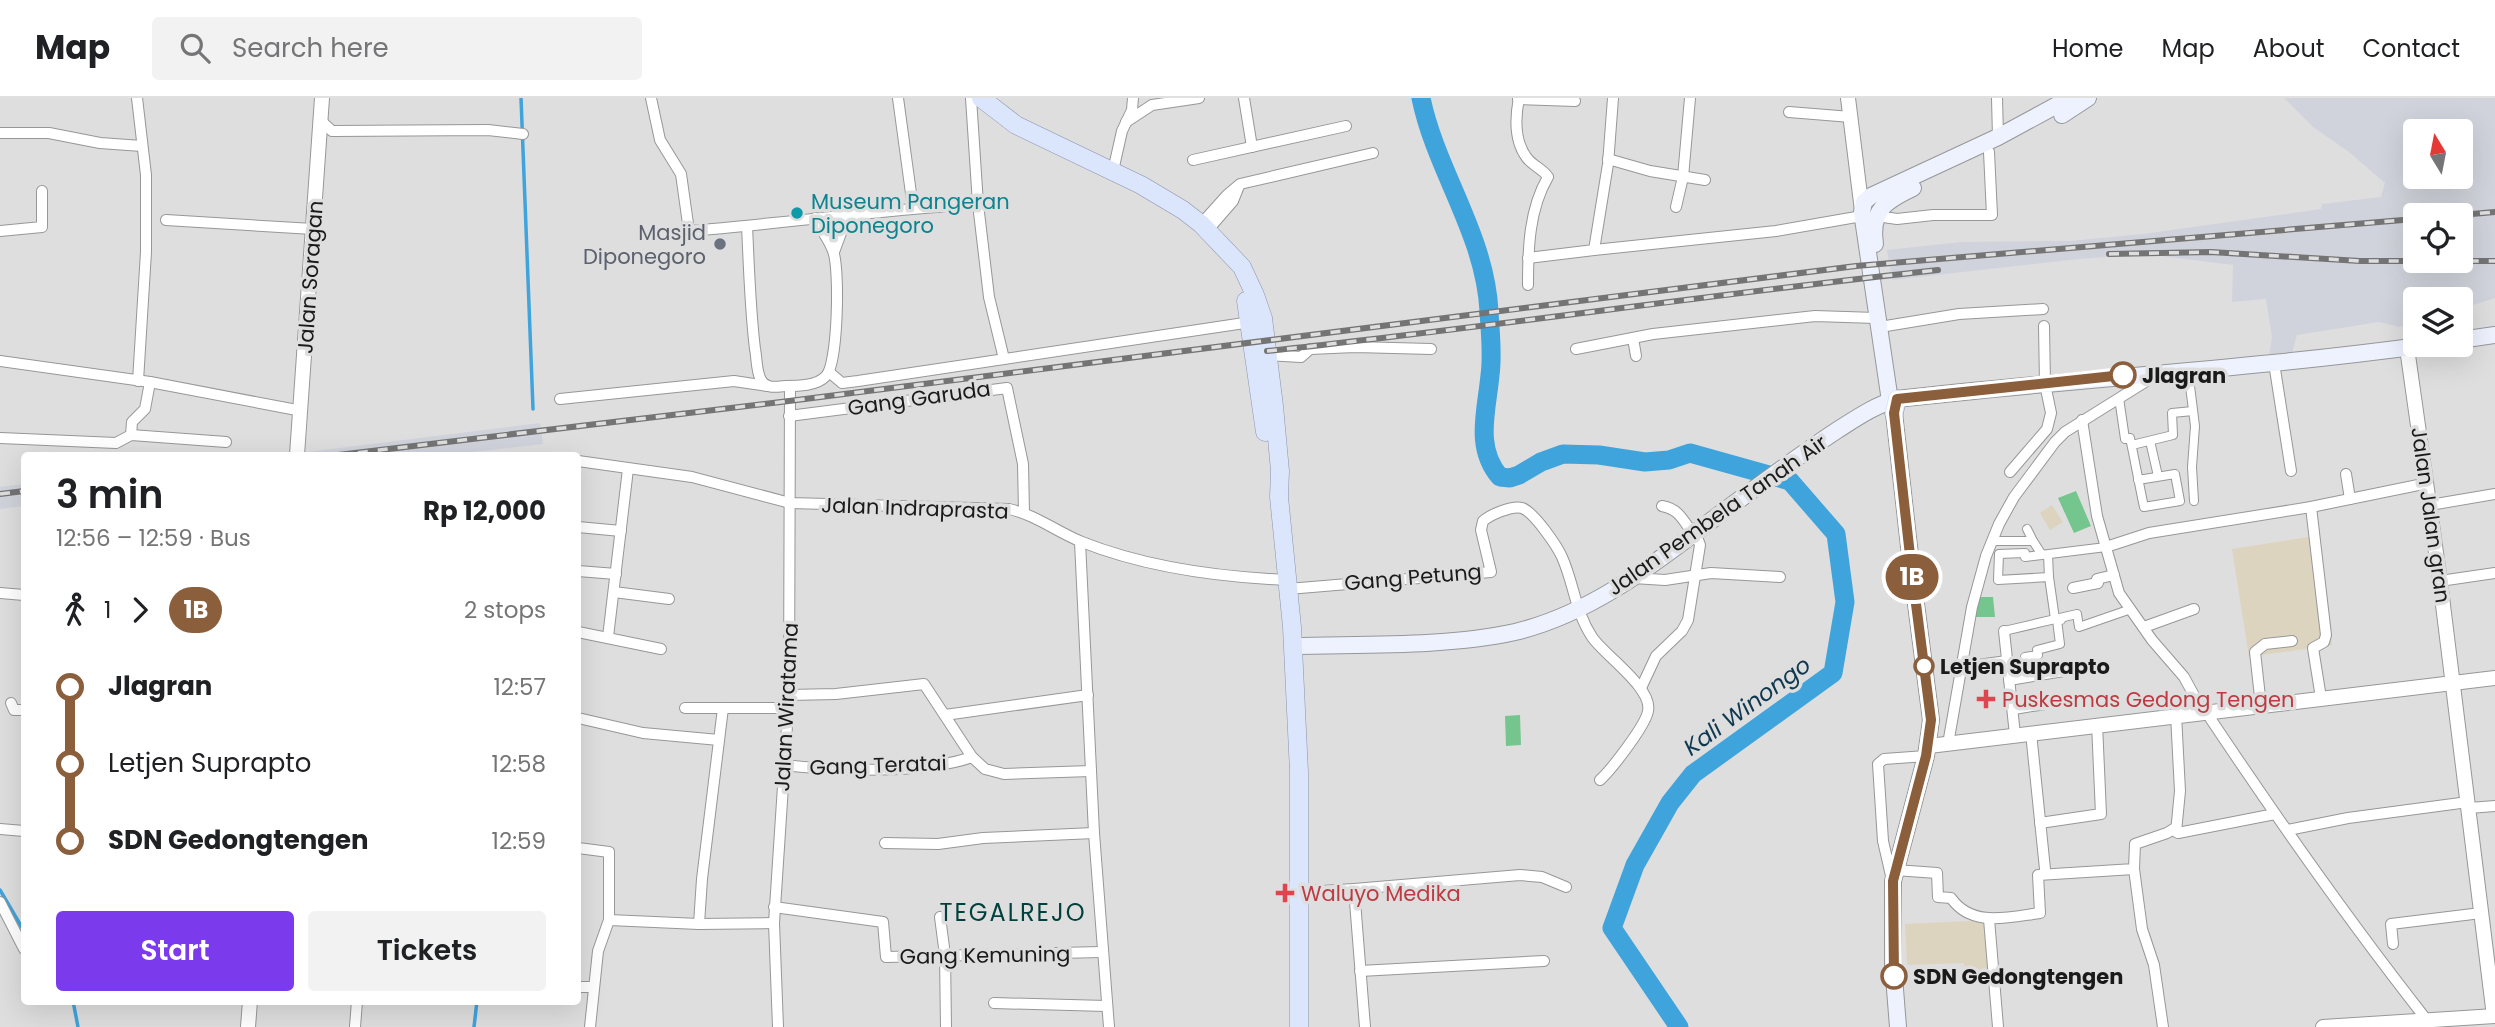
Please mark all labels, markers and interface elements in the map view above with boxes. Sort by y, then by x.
search box [152,17,642,80]
text: Map [35,24,110,71]
icon: search [176,29,214,67]
text: Search here [232,30,389,66]
text: Home [2052,32,2124,65]
text: Map [2162,32,2215,65]
text: About [2253,32,2324,65]
text: Contact [2362,32,2460,65]
north arrow [2403,119,2473,189]
map controls [2403,119,2473,357]
place label: Museum Pangeran Diponegoro [811,187,1010,240]
street label: Jalan Soragan [290,199,330,355]
button: locate [2403,203,2473,273]
marker: Museum Pangeran Diponegoro [789,205,805,221]
place label: Masjid Diponegoro [583,218,706,271]
marker: Masjid Diponegoro [712,236,728,252]
button: layers [2403,287,2473,357]
place label: Jlagran [2142,361,2226,390]
marker: Jlagran [2110,362,2136,388]
street label: Gang Garuda [846,374,992,422]
street label: Jalan Jalan gran [2404,425,2458,605]
street label: Jalan Pembela Tanah Air [1601,428,1833,602]
text: 3 min [56,468,163,521]
street label: Jalan Indraprasta [821,490,1009,526]
text: Rp 12,000 [423,493,546,529]
text: 12:56 – 12:59 · Bus [56,522,251,554]
line badge: 1B [1881,554,1944,600]
street label: Gang Petung [1343,557,1483,597]
text: 1B [1900,560,1924,593]
icon: walk [56,591,94,629]
icon: forward [121,591,159,629]
text: 1B [183,593,208,626]
text: 1 [104,594,111,626]
text: 2 stops [464,594,546,626]
street label: Jalan Wiratama [767,622,805,792]
water label: Kali Winongo [1677,649,1817,763]
place label: Letjen Suprapto [1940,652,2110,681]
marker: Letjen Suprapto [1914,656,1934,676]
text: Jlagran [108,668,212,704]
text: 12:57 [494,671,546,703]
place label: Puskesmas Gedong Tengen [2002,685,2294,714]
marker: Puskesmas Gedong Tengen [1976,689,1996,709]
text: Letjen Suprapto [108,745,311,781]
text: 12:58 [492,748,546,780]
street label: Gang Teratai [809,748,947,782]
text: SDN Gedongtengen [108,822,368,858]
text: 12:59 [492,825,546,857]
place label: Waluyo Medika [1301,879,1461,908]
marker: Waluyo Medika [1275,883,1295,903]
district label: TEGALREJO [940,896,1087,929]
button: Start [56,911,294,991]
button: Tickets [308,911,546,991]
street label: Gang Kemuning [899,939,1071,971]
place label: SDN Gedongtengen [1913,962,2123,991]
marker: SDN Gedongtengen [1881,963,1907,989]

